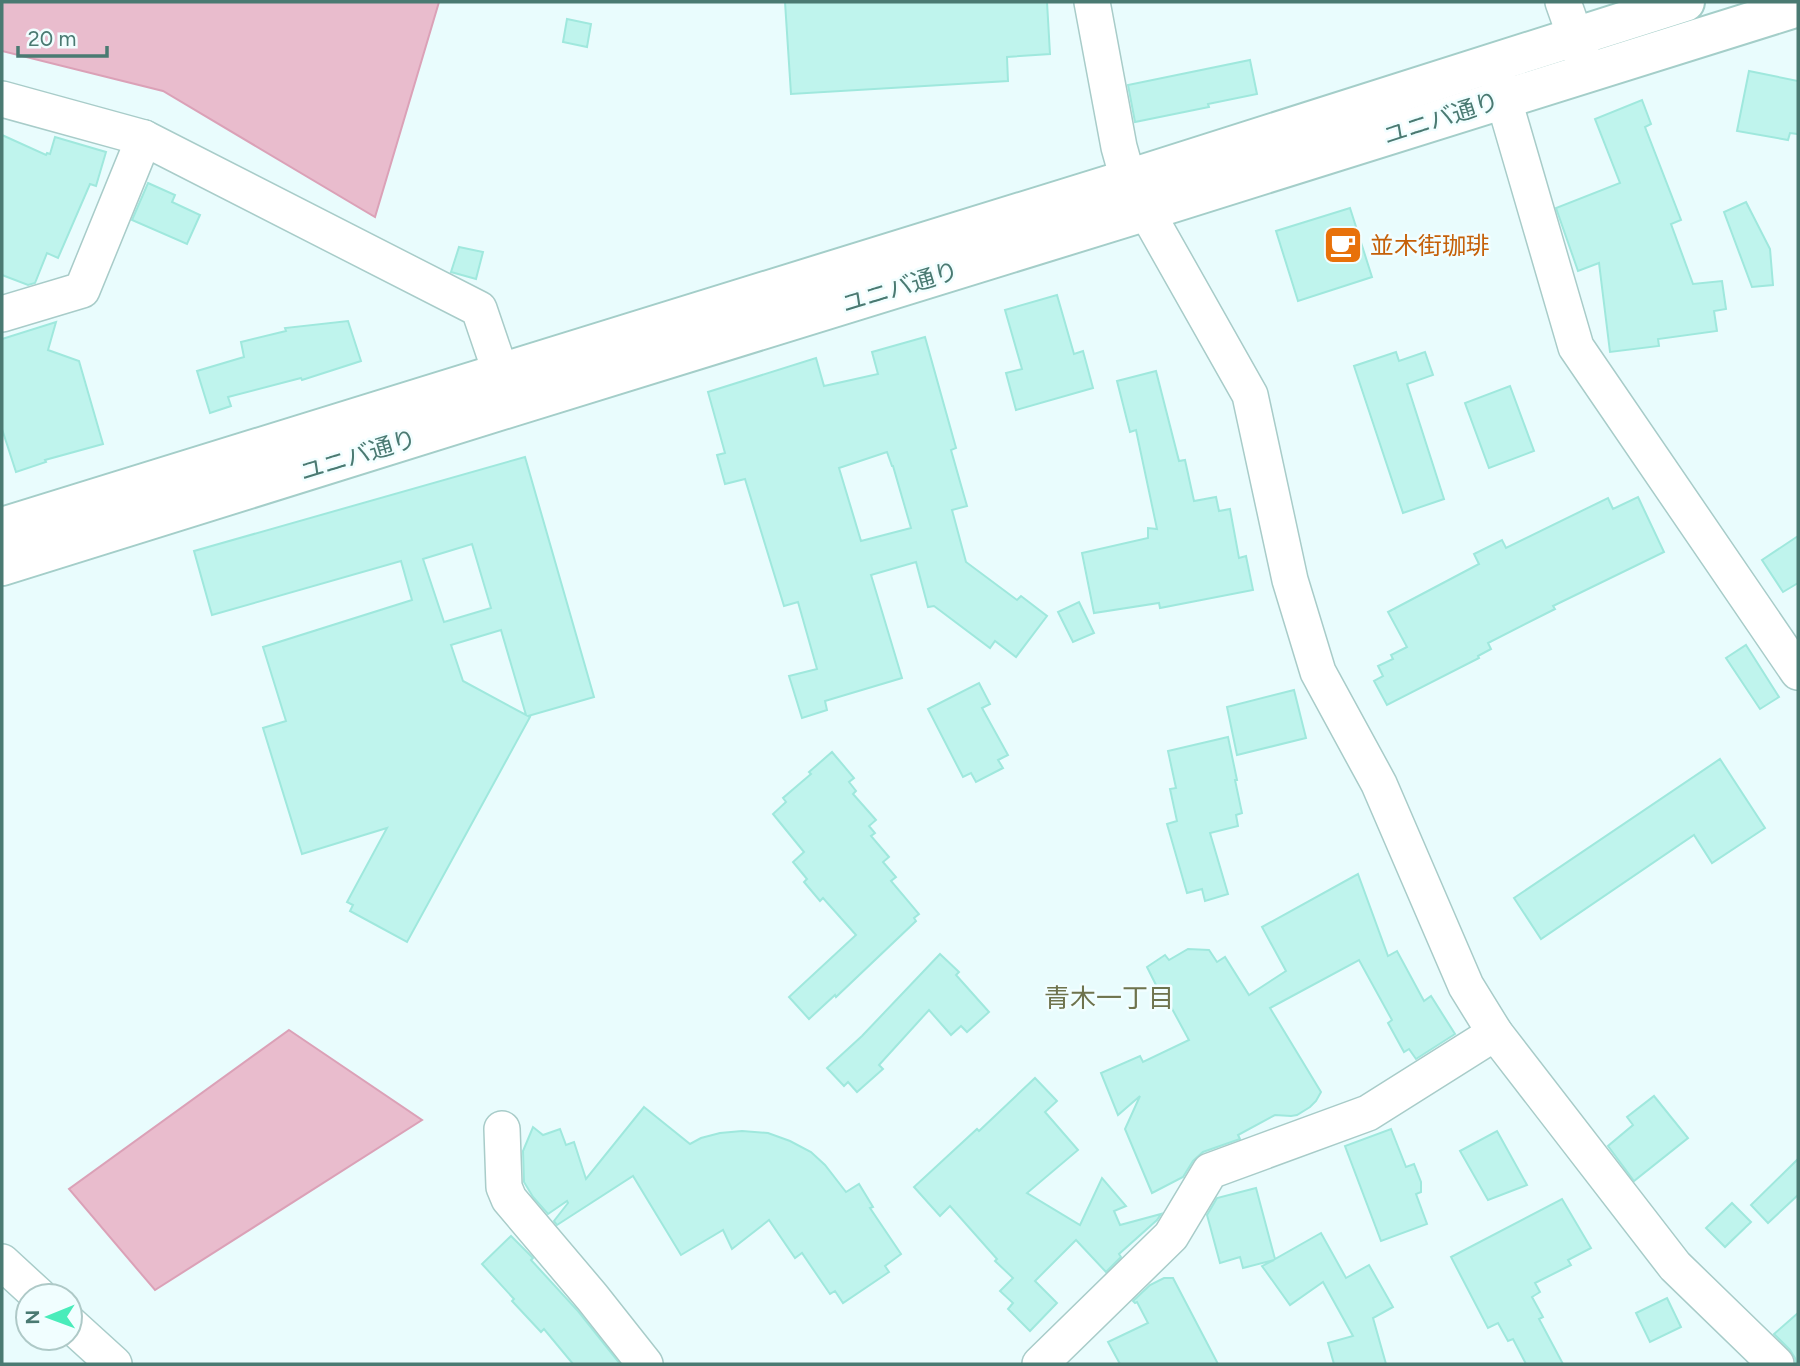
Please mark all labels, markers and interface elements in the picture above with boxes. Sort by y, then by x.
scale bar [18,14,107,58]
text: 20 m [28,26,76,51]
street label: ユニバ通り [1379,86,1503,150]
cafe icon: 並木街珈琲 [1322,224,1364,266]
place label: 並木街珈琲 [1370,231,1490,260]
street label: ユニバ通り [838,256,962,318]
street label: ユニバ通り [296,424,420,486]
district label: 青木一丁目 [1044,982,1174,1014]
north arrow [14,1282,84,1352]
text: N [21,1310,44,1325]

